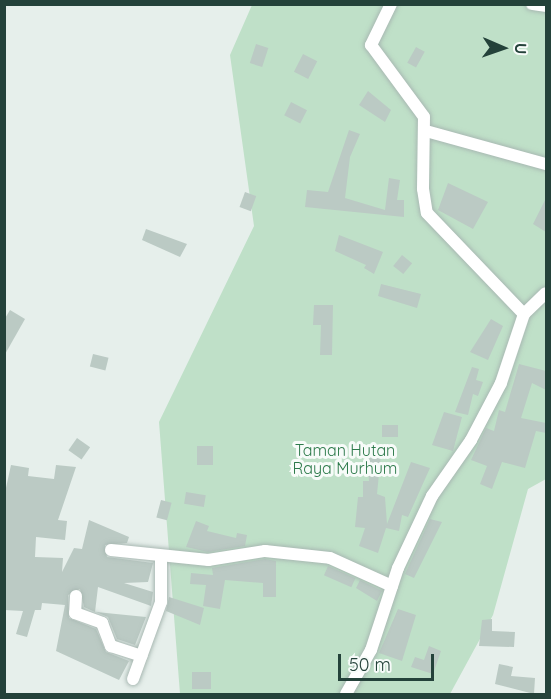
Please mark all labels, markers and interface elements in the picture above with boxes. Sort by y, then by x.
north arrow [473,18,533,78]
text: U [511,43,531,55]
park label: Taman Hutan Raya Murhum [293,440,397,478]
scale bar [341,642,437,680]
text: 50 m [349,653,391,676]

